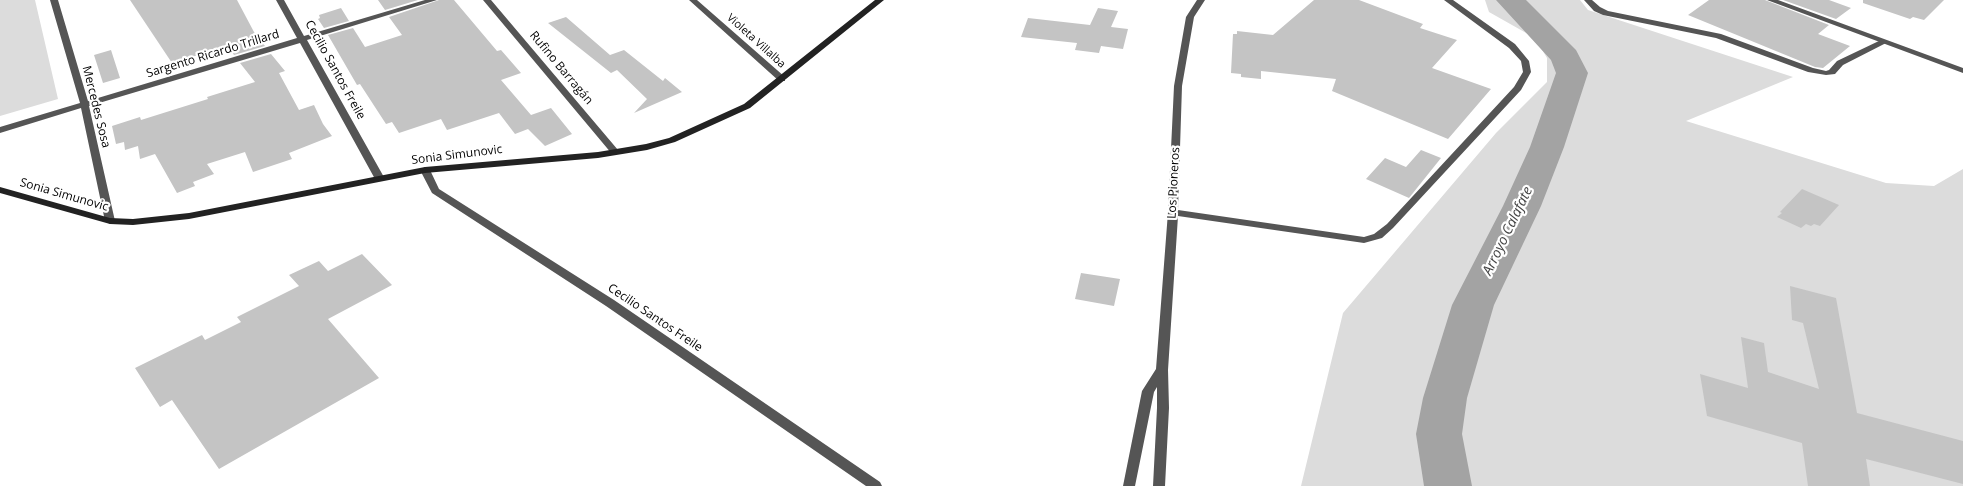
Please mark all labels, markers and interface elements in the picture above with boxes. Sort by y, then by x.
street label: Violeta Villalba [724,11,788,71]
street label: Cecilio Santos Freile [302,18,368,122]
street label: Sargento Ricardo Trillard [145,27,281,81]
street label: Rufino Barragán [526,29,596,107]
street label: Mercedes Sosa [79,64,113,150]
street label: Sonia Simunovic [411,142,503,168]
street label: Los Pioneros [1165,147,1183,219]
street label: Sonia Simunovic [18,175,110,215]
water label: Arroyo Calafate [1479,184,1537,278]
street label: Cecilio Santos Freile [605,281,705,355]

